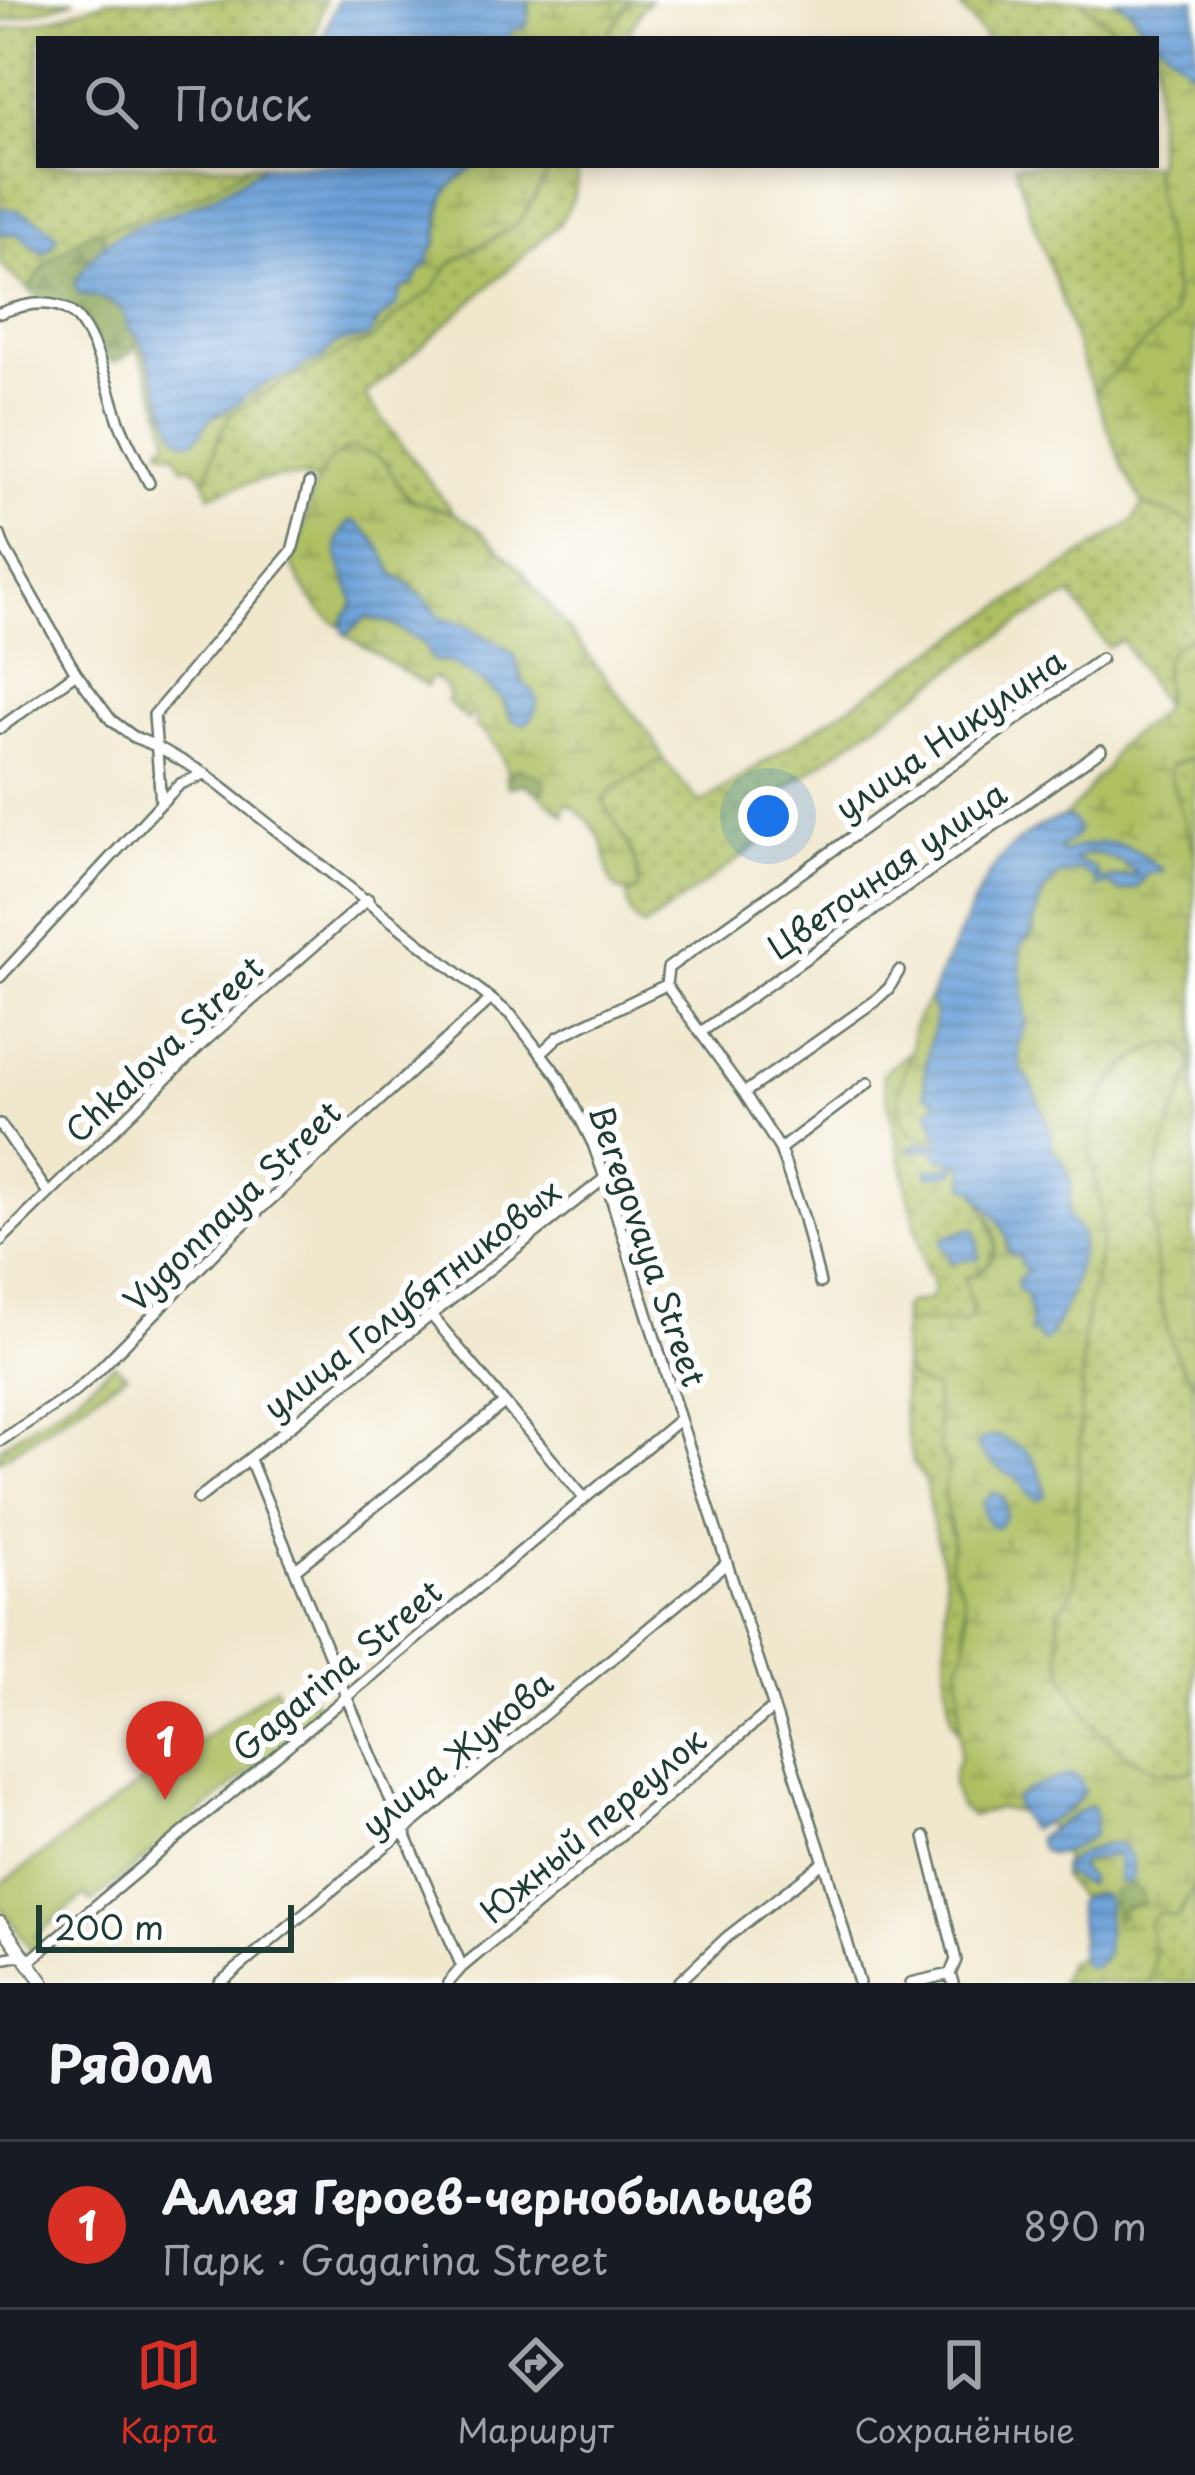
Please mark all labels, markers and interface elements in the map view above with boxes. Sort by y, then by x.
search box [36,36,1159,168]
text: Поиск [174,68,311,136]
icon: search [78,69,144,135]
street label: улица Никулина [824,635,1075,831]
street label: Цветочная улица [756,768,1016,970]
your location [738,786,798,846]
street label: Chkalova Street [53,943,273,1153]
street label: Vygonnaya Street [111,1088,351,1322]
street label: Beregovaya Street [577,1097,721,1393]
street label: улица Голубятниковых [251,1166,571,1430]
street label: Gagarina Street [220,1566,452,1772]
street label: улица Жукова [349,1657,563,1848]
pin: 1 [126,1701,204,1800]
street label: Южный переулок [468,1714,716,1934]
scale bar [36,1899,294,1952]
text: 200 m [54,1901,164,1951]
text: Рядом [48,2023,214,2100]
text: Аллея Героев-чернобыльцев [162,2161,813,2229]
text: 1 [78,2195,96,2254]
text: 890 m [1023,2195,1147,2254]
text: Парк · Gagarina Street [162,2229,608,2288]
tab: Карта [120,2332,217,2454]
tab: Маршрут [458,2332,614,2454]
tab: Сохранённые [854,2332,1075,2454]

